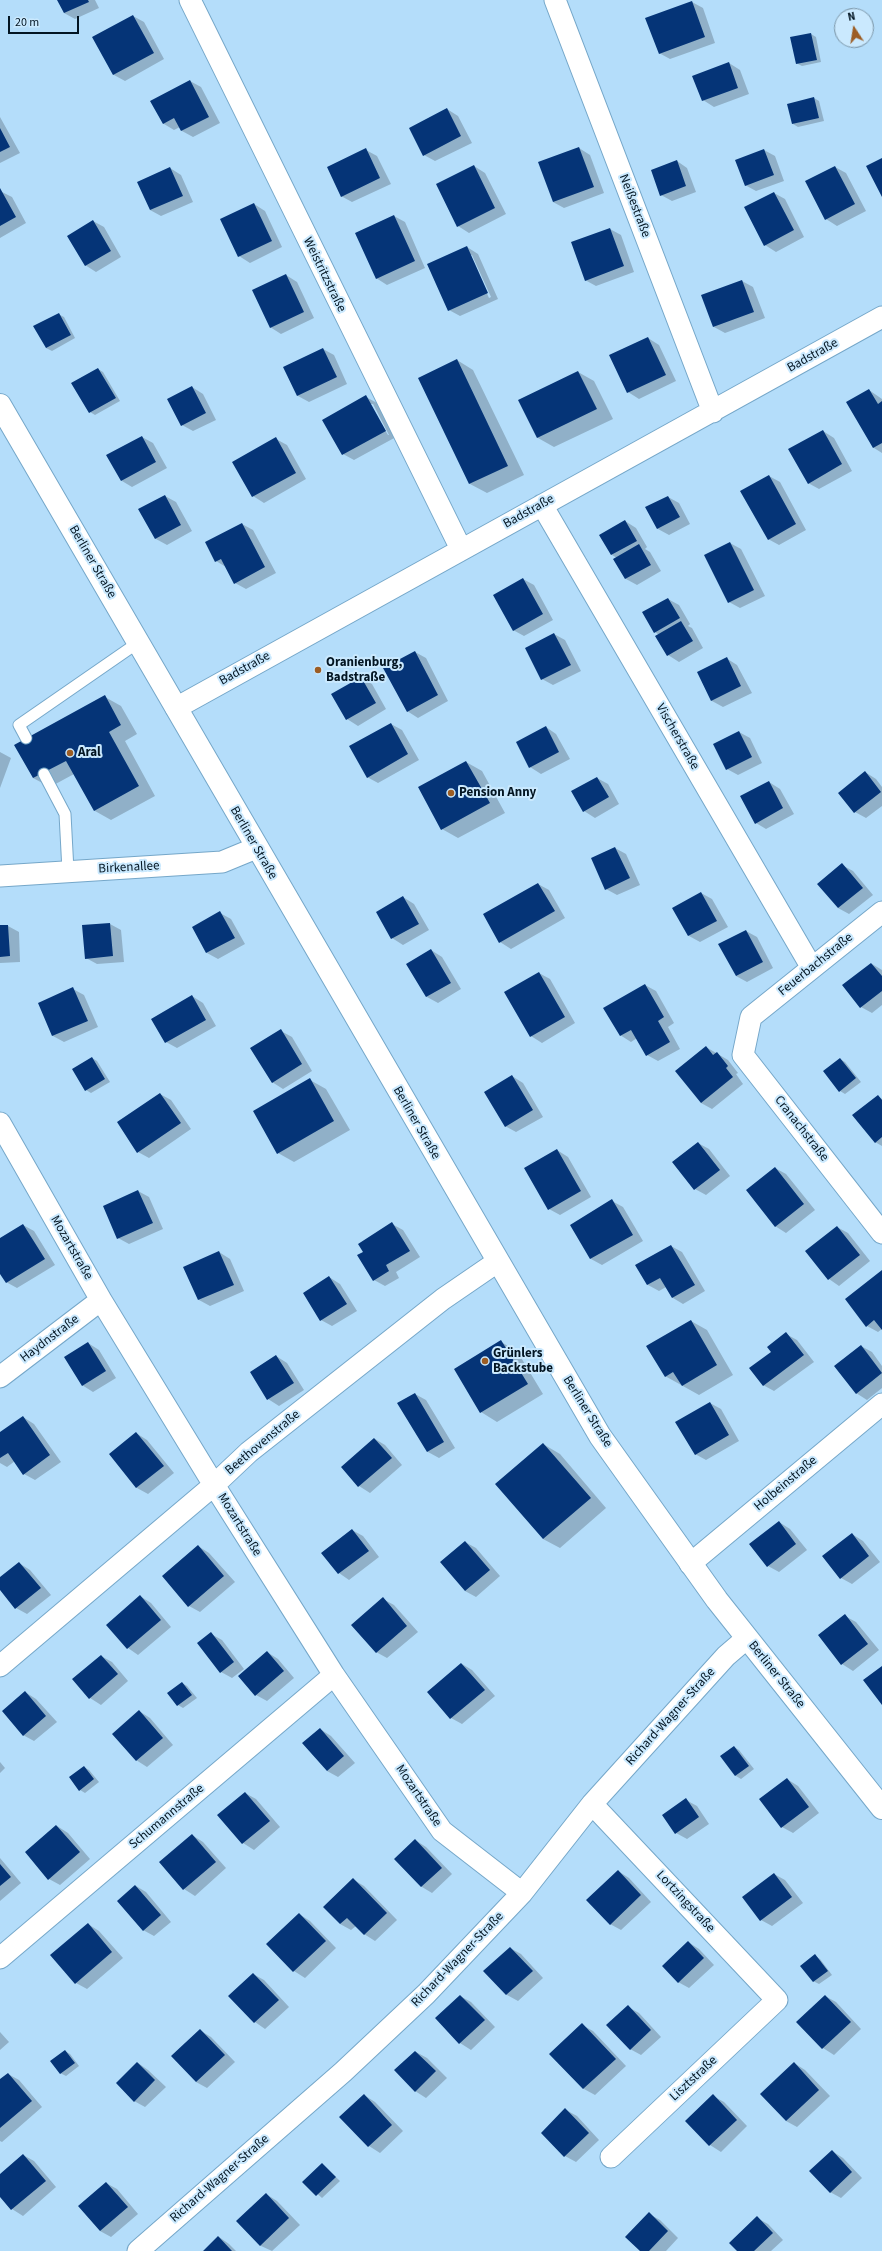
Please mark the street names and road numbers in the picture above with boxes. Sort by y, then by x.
street label: Neißestraße [615,172,653,240]
street label: Weistritzstraße [299,235,349,315]
street label: Badstraße [785,336,841,376]
street label: Badstraße [501,492,557,532]
street label: Berliner Straße [65,523,119,601]
street label: Badstraße [217,649,273,689]
street label: Vischerstraße [652,701,702,773]
street label: Berliner Straße [226,804,280,882]
street label: Birkenallee [98,859,160,877]
street label: Feuerbachstraße [776,930,856,1000]
street label: Berliner Straße [389,1084,443,1162]
street label: Cranachstraße [771,1093,831,1165]
street label: Mozartstraße [46,1213,96,1283]
street label: Haydnstraße [17,1312,83,1366]
street label: Berliner Straße [559,1373,615,1451]
street label: Beethovenstraße [222,1407,304,1479]
street label: Holbeinstraße [751,1453,821,1515]
street label: Mozartstraße [214,1491,264,1559]
street label: Berliner Straße [744,1638,808,1712]
street label: Richard-Wagner-Straße [623,1665,719,1769]
street label: Mozartstraße [392,1762,444,1830]
street label: Schumannstraße [126,1781,208,1853]
street label: Lortzingstraße [652,1868,718,1936]
street label: Richard-Wagner-Straße [409,1909,507,2011]
street label: Lisztstraße [667,2053,721,2105]
street label: Richard-Wagner-Straße [167,2132,273,2226]

